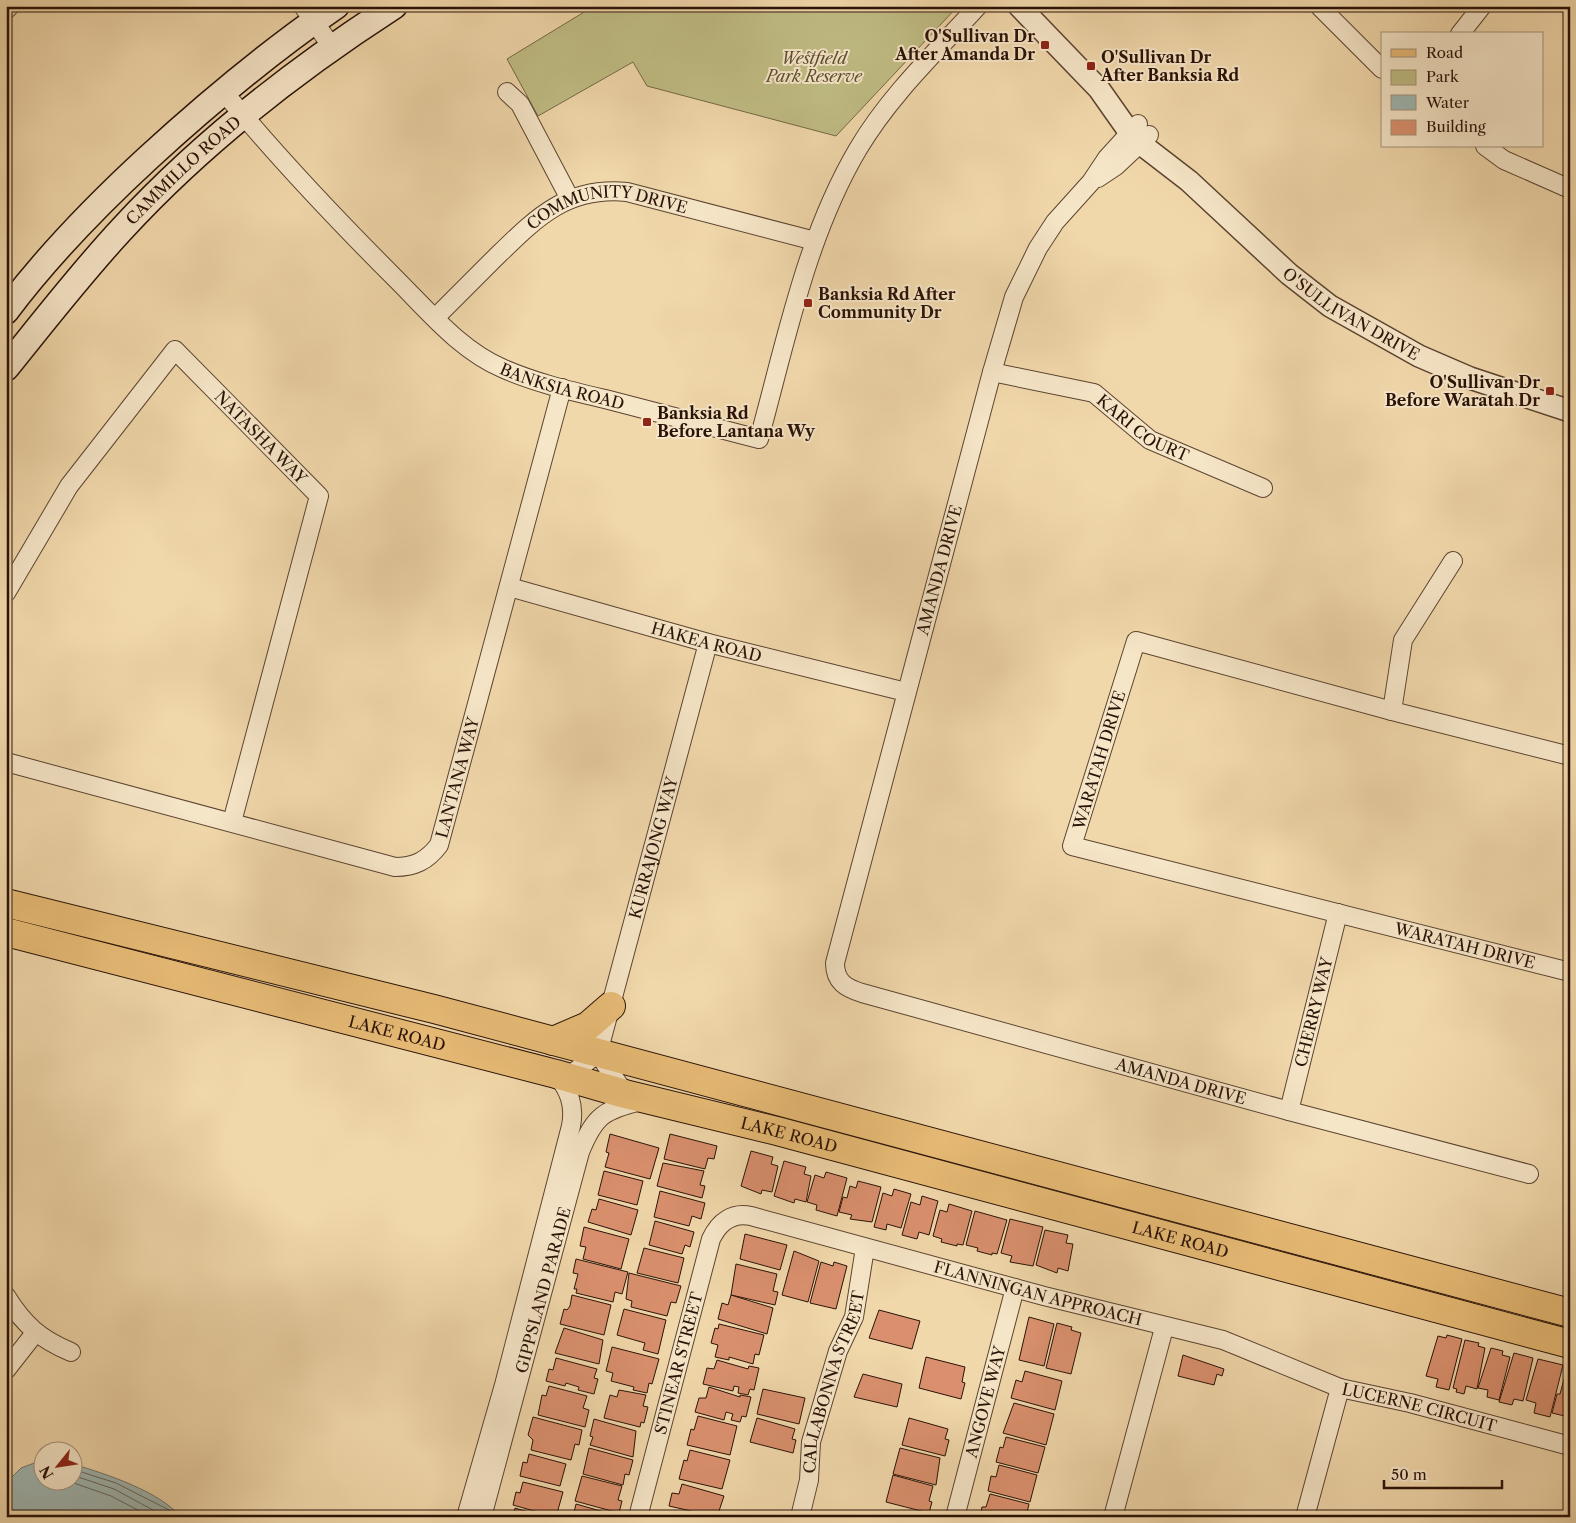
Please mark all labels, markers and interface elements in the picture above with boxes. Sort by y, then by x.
place label: O'Sullivan Dr After Amanda Dr [894,26,1035,64]
legend [1381,32,1544,148]
marker: O'Sullivan Dr After Amanda Dr [1039,39,1051,51]
text: Road [1426,43,1463,62]
place label: O'Sullivan Dr After Banksia Rd [1100,47,1239,85]
park label: Westfield Park Reserve [764,48,863,86]
marker: O'Sullivan Dr After Banksia Rd [1085,60,1097,72]
text: Park [1426,67,1460,86]
text: Water [1425,93,1470,112]
street label: CAMMILLO ROAD [121,111,245,229]
text: Building [1426,117,1486,136]
street label: COMMUNITY DRIVE [522,181,690,234]
street label: O'SULLIVAN DRIVE [1279,263,1423,364]
place label: Banksia Rd After Community Dr [818,284,956,322]
marker: Banksia Rd After Community Dr [802,297,814,309]
street label: BANKSIA ROAD [497,358,627,414]
place label: O'Sullivan Dr Before Waratah Dr [1385,372,1540,410]
marker: O'Sullivan Dr Before Waratah Dr [1544,385,1556,397]
street label: NATASHA WAY [211,386,312,488]
street label: KARI COURT [1093,390,1192,465]
place label: Banksia Rd Before Lantana Wy [657,403,816,441]
marker: Banksia Rd Before Lantana Wy [641,416,653,428]
street label: AMANDA DRIVE [912,503,966,638]
street label: HAKEA ROAD [649,617,764,666]
street label: WARATAH DRIVE [1068,688,1130,833]
street label: LANTANA WAY [431,714,483,840]
street label: KURRAJONG WAY [624,774,682,921]
street label: WARATAH DRIVE [1391,918,1537,973]
street label: CHERRY WAY [1290,954,1337,1069]
street label: LAKE ROAD [347,1011,448,1055]
street label: AMANDA DRIVE [1113,1053,1248,1109]
street label: LAKE ROAD [739,1113,840,1157]
street label: GIPPSLAND PARADE [511,1205,575,1375]
street label: LAKE ROAD [1130,1217,1231,1262]
street label: FLANNINGAN APPROACH [932,1256,1144,1330]
street label: CALLABONNA STREET [799,1289,868,1474]
street label: STINEAR STREET [650,1290,707,1437]
street label: ANGOVE WAY [961,1343,1010,1461]
street label: LUCERNE CIRCUIT [1340,1379,1499,1436]
north arrow [32,1440,82,1490]
scale bar [1384,1458,1501,1490]
text: N [36,1463,58,1482]
text: 50 m [1391,1465,1427,1484]

